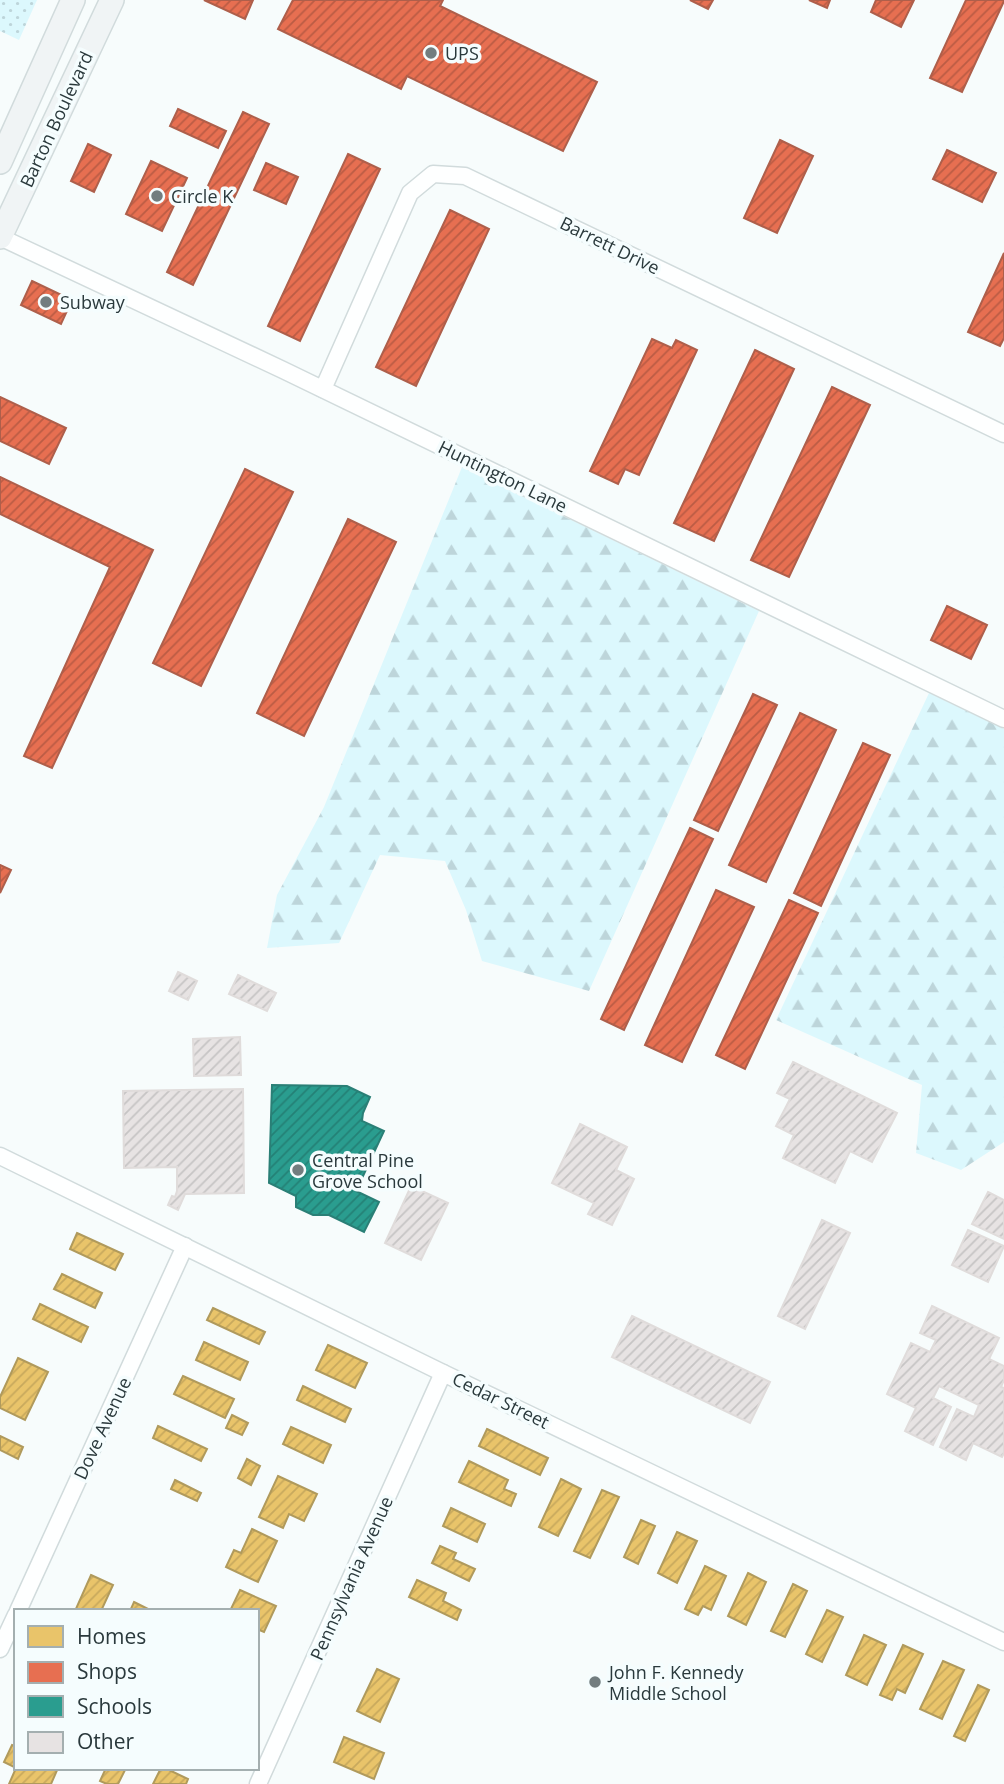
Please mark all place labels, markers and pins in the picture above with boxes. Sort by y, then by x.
place label: UPS [445,41,479,65]
marker: UPS [423,45,439,61]
place label: Circle K [171,184,234,208]
marker: Circle K [149,188,165,204]
place label: Subway [60,290,126,314]
marker: Subway [38,294,54,310]
place label: Central Pine Grove School [312,1148,423,1193]
marker: Central Pine Grove School [290,1162,306,1178]
place label: John F. Kennedy Middle School [607,1660,744,1705]
marker: John F. Kennedy Middle School [587,1674,603,1690]

